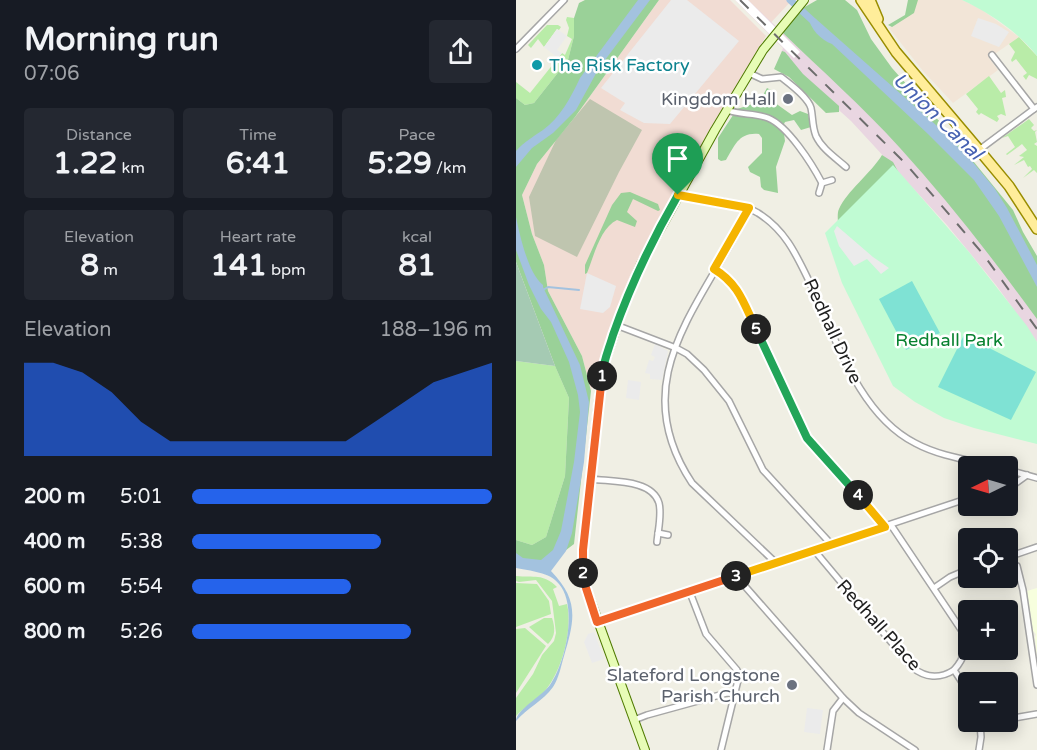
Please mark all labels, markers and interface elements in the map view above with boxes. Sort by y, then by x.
text: Morning run [24,20,219,59]
button: share [429,20,492,83]
place label: The Risk Factory [549,54,690,76]
marker: The Risk Factory [530,58,544,72]
text: 07:06 [24,62,79,86]
water label: Union Canal [888,68,988,167]
place label: Kingdom Hall [661,88,776,110]
marker: Kingdom Hall [781,92,795,106]
text: Distance [66,125,132,145]
text: Time [239,125,277,145]
text: Pace [399,125,435,145]
pin [652,133,703,195]
icon: arrive [661,142,694,175]
text: 1.22 [53,145,117,182]
text: 6:41 [226,145,290,182]
text: 5:29 [368,145,432,182]
text: km [117,158,145,178]
text: /km [432,158,466,178]
text: Elevation [64,227,134,247]
text: Heart rate [220,227,296,247]
text: kcal [402,227,432,247]
text: 8 [80,247,99,284]
text: 141 [210,247,267,284]
text: 81 [398,247,436,284]
text: m [99,260,118,280]
text: bpm [267,260,306,280]
street label: Redhall Drive [799,275,867,387]
pin: 5 [741,314,771,344]
text: Elevation [24,318,111,342]
text: 188–196 m [379,318,492,342]
text: 5 [751,319,761,339]
park label: Redhall Park [895,329,1003,351]
pin: 1 [587,361,617,391]
text: 1 [597,366,607,386]
north arrow [958,456,1018,516]
map controls [958,456,1018,732]
pin: 4 [843,480,873,510]
text: 200 m [24,485,85,509]
text: 5:01 [120,485,163,509]
text: 4 [853,485,863,505]
button: locate [958,528,1018,588]
text: 400 m [24,530,85,554]
text: 5:38 [120,530,163,554]
pin: 2 [568,558,598,588]
pin: 3 [721,561,751,591]
text: 2 [578,563,588,583]
text: 3 [731,566,741,586]
text: 600 m [24,575,85,599]
text: 5:54 [120,575,163,599]
street label: Redhall Place [832,575,926,675]
button: + [958,600,1018,660]
text: 800 m [24,620,85,644]
text: 5:26 [120,620,163,644]
place label: Slateford Longstone Parish Church [607,664,780,707]
button: − [958,672,1018,732]
marker: Slateford Longstone Parish Church [785,678,799,692]

